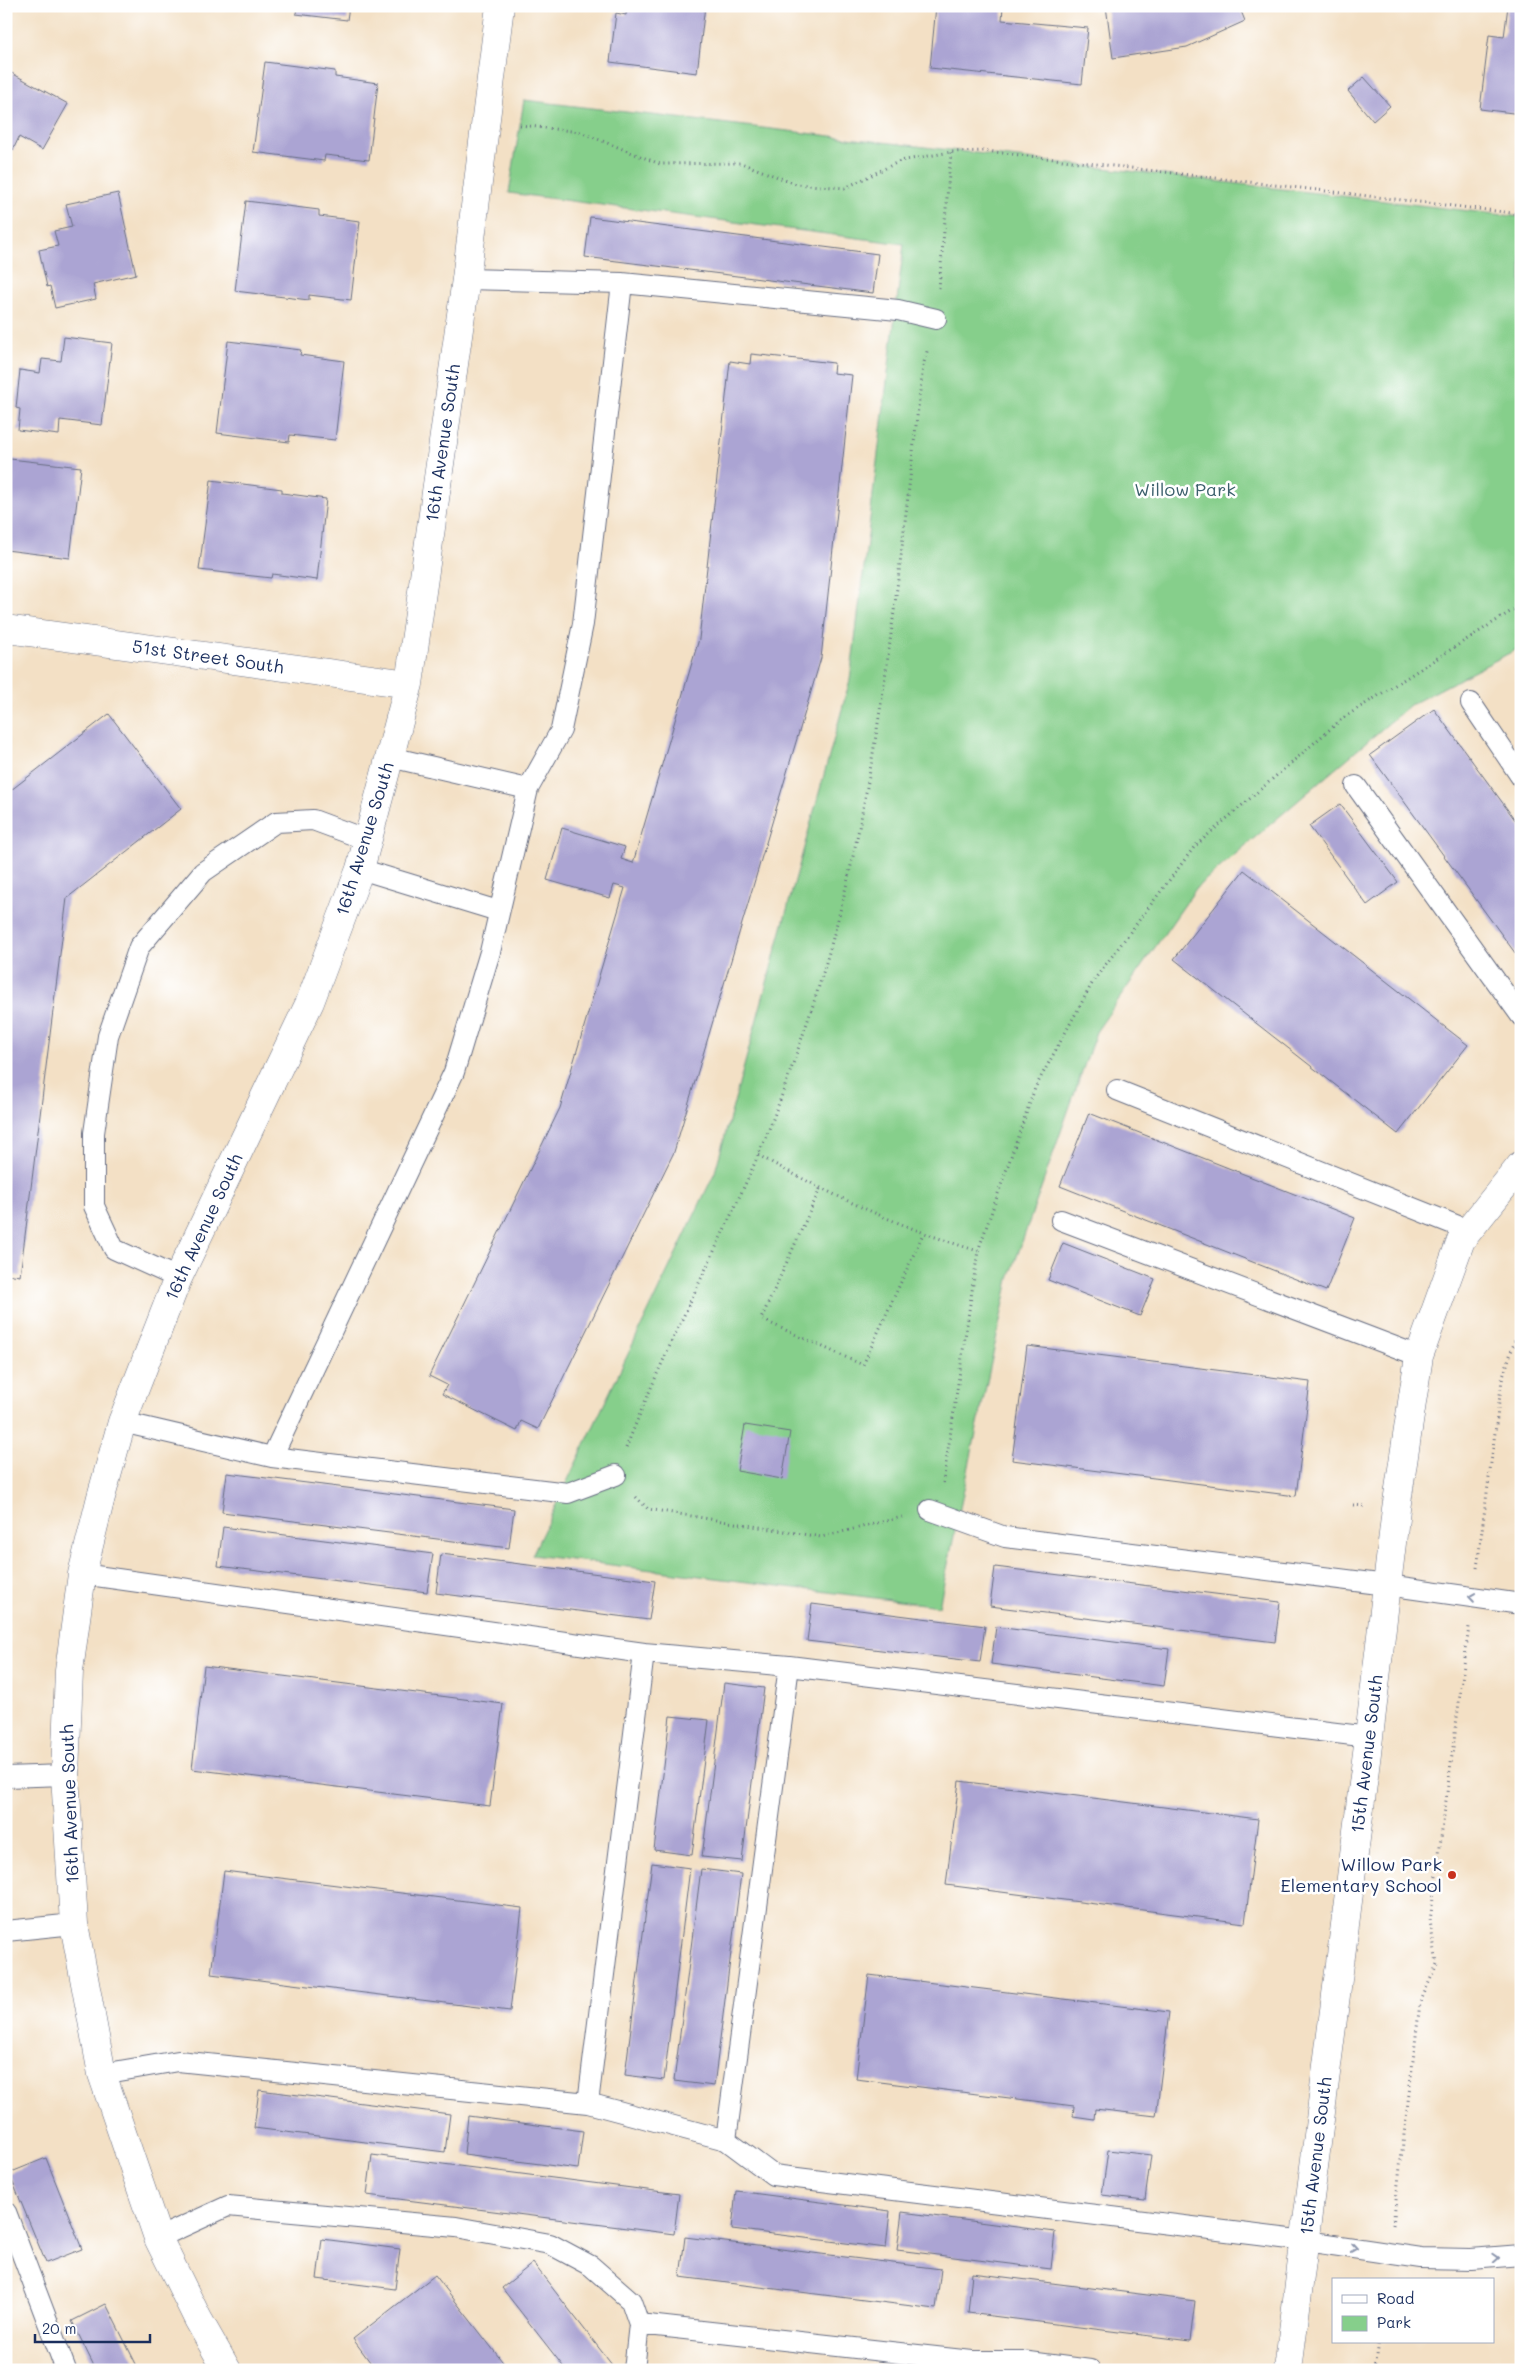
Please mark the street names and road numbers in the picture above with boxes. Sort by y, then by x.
street label: 16th Avenue South [419,362,465,524]
street label: 51st Street South [131,633,285,679]
street label: 16th Avenue South [329,759,399,918]
street label: 16th Avenue South [159,1149,248,1304]
street label: 15th Avenue South [1344,1673,1388,1834]
street label: 16th Avenue South [54,1724,84,1884]
street label: 15th Avenue South [1293,2075,1337,2236]

